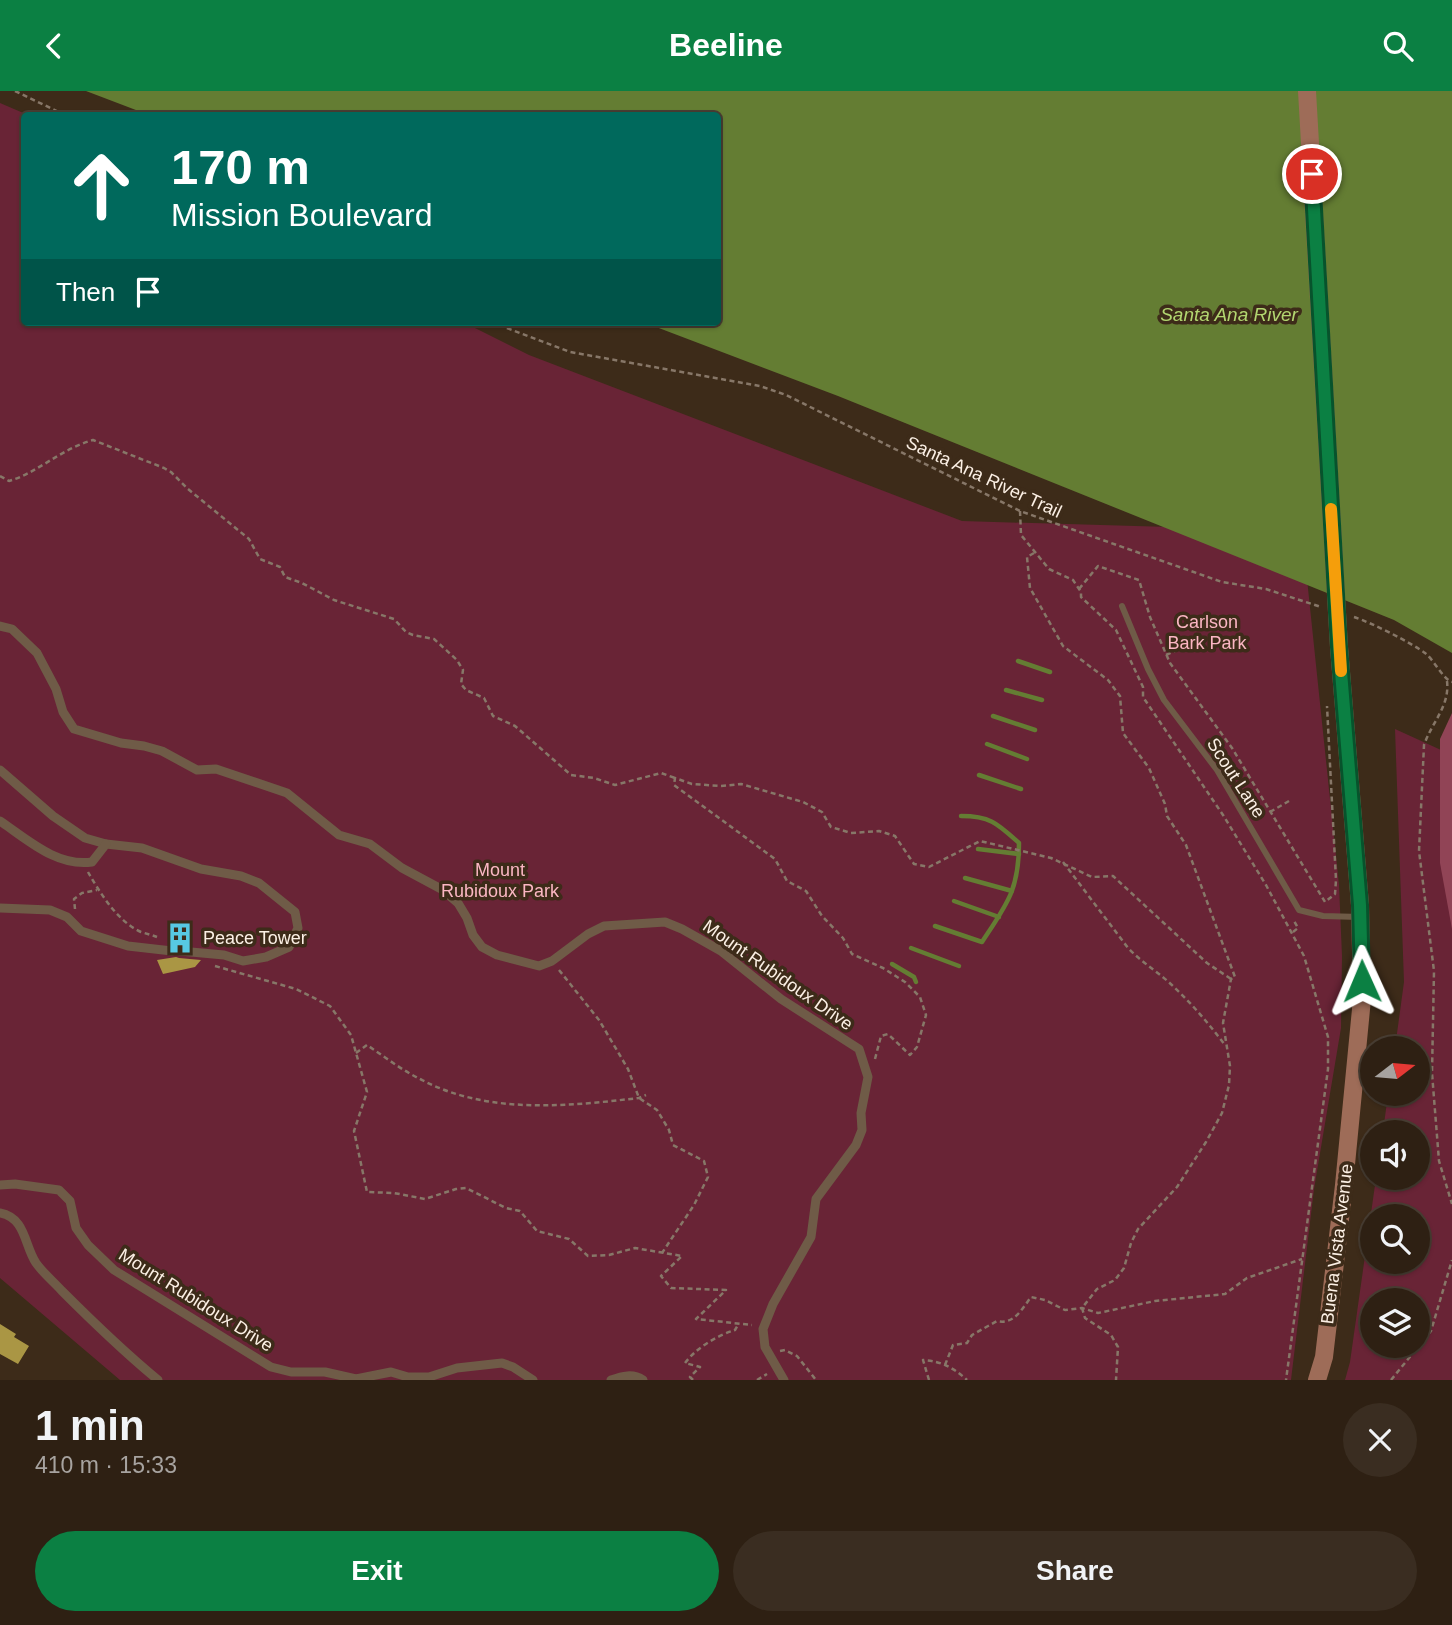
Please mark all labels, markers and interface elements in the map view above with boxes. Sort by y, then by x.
icon: back [35,27,73,65]
text: Beeline [669,27,783,63]
icon: search [1379,27,1417,65]
icon: ahead [56,140,147,231]
text: 170 m [171,140,310,194]
pin [1282,144,1342,204]
icon: arrive [1293,155,1331,193]
text: Mission Boulevard [171,197,432,233]
icon: arrive [129,273,167,311]
text: Then [56,277,115,307]
water label: Santa Ana River [1160,304,1298,325]
street label: Santa Ana River Trail [903,432,1065,522]
park label: Carlson Bark Park [1167,612,1248,653]
street label: Scout Lane [1203,734,1269,822]
park label: Mount Rubidoux Park [441,860,560,901]
street label: Mount Rubidoux Drive [699,916,857,1034]
building icon: Peace Tower [163,921,197,955]
place label: Peace Tower [203,928,307,948]
position arrow [1325,944,1399,1018]
north arrow [1360,1036,1430,1106]
map controls [1360,1036,1430,1358]
button: sound [1360,1120,1430,1190]
street label: Buena Vista Avenue [1317,1163,1357,1325]
button: search [1360,1204,1430,1274]
street label: Mount Rubidoux Drive [115,1244,277,1356]
button: layers [1360,1288,1430,1358]
text: 1 min [35,1402,145,1449]
button: close [1343,1403,1417,1477]
text: 410 m · 15:33 [35,1452,177,1478]
button: Exit [35,1531,719,1611]
button: Share [733,1531,1417,1611]

